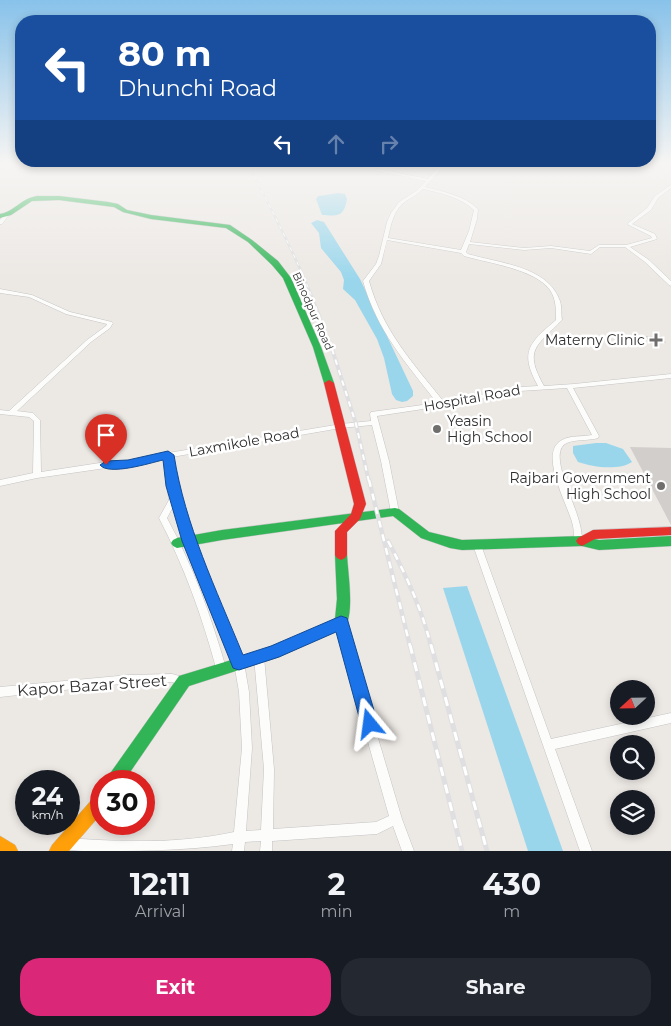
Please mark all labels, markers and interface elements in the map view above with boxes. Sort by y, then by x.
text: 80 m [118,32,212,75]
icon: left [35,35,100,100]
text: Dhunchi Road [118,75,277,102]
icon: left [269,130,297,158]
icon: ahead [322,130,350,158]
icon: right [375,130,403,158]
street label: Binodpur Road [290,270,336,352]
place label: Materny Clinic [545,331,645,349]
marker: Materny Clinic [649,333,663,347]
street label: Hospital Road [422,381,522,415]
place label: Yeasin High School [447,412,532,446]
pin [85,414,127,465]
icon: arrive [92,421,120,449]
street label: Laxmikole Road [187,423,301,461]
marker: Yeasin High School [431,423,443,435]
place label: Rajbari Government High School [510,469,651,503]
marker: Rajbari Government High School [655,480,667,492]
street label: Kapor Bazar Street [16,671,168,700]
north arrow [610,680,655,725]
map controls [610,680,655,835]
position arrow [343,697,395,749]
button: search [610,735,655,780]
speed limit sign: 30 [90,770,155,835]
text: 24 [32,781,63,811]
button: layers [610,790,655,835]
text: km/h [31,807,64,822]
text: 12:11 [130,866,191,903]
text: 2 [328,866,345,903]
text: 430 [483,866,541,903]
text: Arrival [135,902,186,921]
text: min [321,902,353,921]
text: m [503,902,520,921]
button: Exit [20,958,331,1016]
button: Share [341,958,651,1016]

